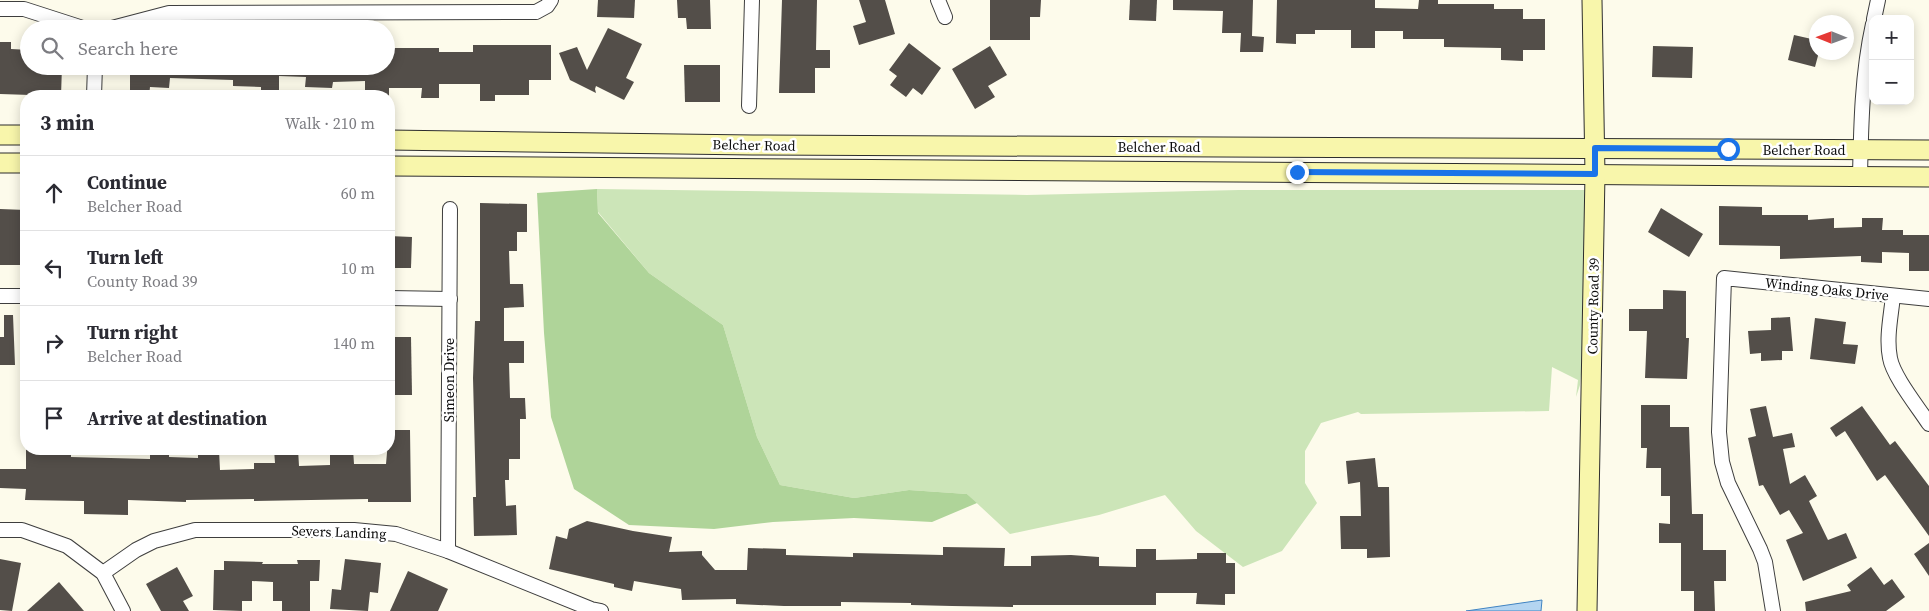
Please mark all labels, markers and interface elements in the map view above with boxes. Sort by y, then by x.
north arrow [1809,15,1854,60]
map controls [1869,15,1914,105]
button: + [1869,15,1914,60]
search box [20,20,395,75]
icon: search [38,34,66,62]
text: Search here [78,35,178,61]
button: − [1869,60,1914,105]
text: 3 min [40,108,95,137]
text: Walk · 210 m [285,112,375,134]
street label: Belcher Road [712,134,796,156]
street label: Belcher Road [1117,137,1201,157]
route start [1717,138,1740,161]
street label: Belcher Road [1762,140,1846,160]
route end [1286,161,1309,184]
text: Continue [87,169,167,195]
icon: ahead [40,179,68,207]
text: 60 m [341,182,375,204]
text: Belcher Road [87,195,182,217]
text: Turn left [87,244,163,270]
icon: left [40,254,68,282]
text: 10 m [341,257,375,279]
street label: County Road 39 [1582,257,1604,355]
text: County Road 39 [87,270,198,292]
street label: Winding Oaks Drive [1764,273,1890,305]
text: Turn right [87,319,178,345]
icon: right [40,329,68,357]
text: 140 m [333,332,375,354]
street label: Simeon Drive [439,338,459,422]
text: Belcher Road [87,345,182,367]
icon: arrive [40,404,68,432]
text: Arrive at destination [87,405,267,431]
street label: Severs Landing [291,520,387,544]

